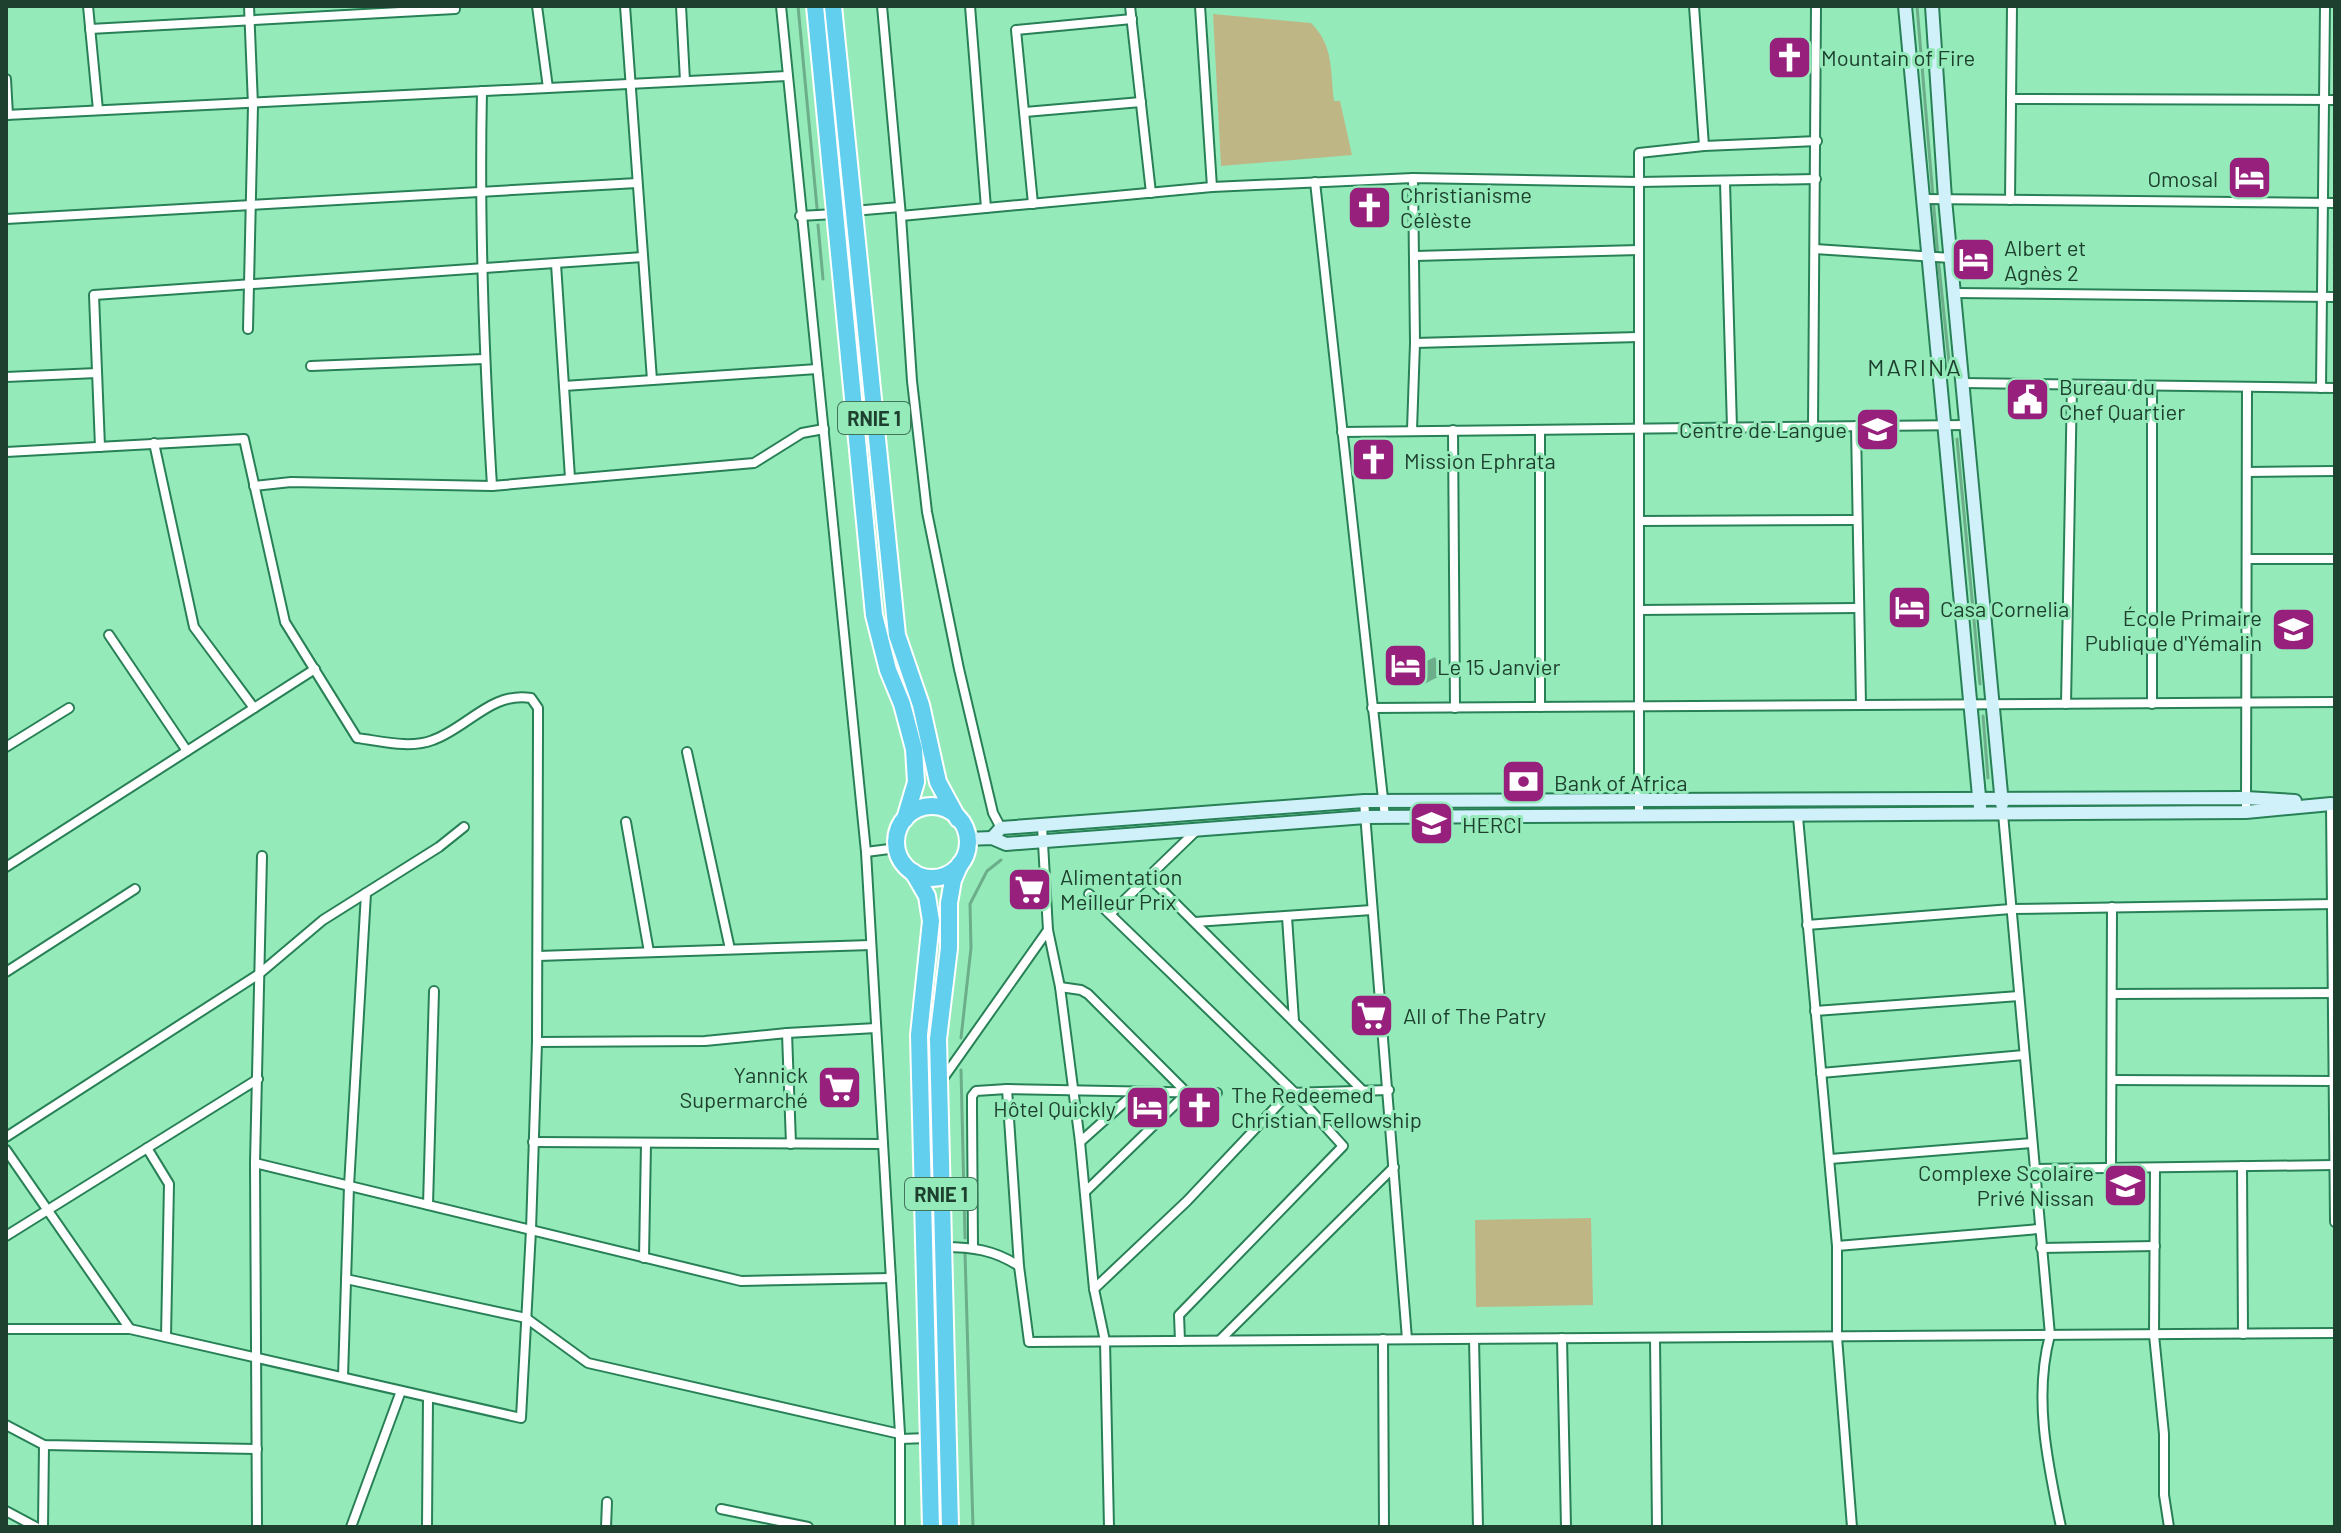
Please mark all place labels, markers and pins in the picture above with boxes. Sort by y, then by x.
church icon: Mountain of Fire [1766,33,1814,81]
place label: Mountain of Fire [1821,44,1975,70]
hotel icon: Omosal [2225,154,2273,202]
place label: Omosal [2147,165,2218,191]
place label: Christianisme Célèste [1400,181,1532,232]
church icon: Christianisme Célèste [1345,183,1393,231]
place label: Albert et Agnès 2 [2004,234,2086,285]
hotel icon: Albert et Agnès 2 [1949,236,1997,284]
place label: Bureau du Chef Quartier [2059,373,2185,424]
public building icon: Bureau du Chef Quartier [2004,375,2052,423]
school or university icon: Centre de Langue [1854,405,1902,453]
place label: Centre de Langue [1679,416,1847,442]
church icon: Mission Ephrata [1349,436,1397,484]
place label: Mission Ephrata [1404,447,1556,473]
hotel icon: Casa Cornelia [1885,584,1933,632]
place label: Casa Cornelia [1940,595,2069,621]
place label: École Primaire Publique d'Yémalin [2085,604,2262,655]
school or university icon: École Primaire Publique d'Yémalin [2269,606,2317,654]
hotel icon: Le 15 Janvier [1382,642,1430,690]
place label: Le 15 Janvier [1437,653,1560,679]
bank icon: Bank of Africa [1499,758,1547,806]
place label: Bank of Africa [1554,769,1687,795]
school or university icon: HERCI [1407,800,1455,848]
place label: HERCI [1462,811,1522,837]
place label: Alimentation Meilleur Prix [1060,863,1182,914]
supermarket icon: Alimentation Meilleur Prix [1005,865,1053,913]
supermarket icon: All of The Patry [1348,991,1396,1039]
place label: All of The Patry [1403,1002,1546,1028]
place label: Yannick Supermarché [679,1061,808,1112]
supermarket icon: Yannick Supermarché [815,1063,863,1111]
place label: The Redeemed Christian Fellowship [1231,1081,1422,1132]
church icon: The Redeemed Christian Fellowship [1176,1083,1224,1131]
hotel icon: Hôtel Quickly [1123,1084,1171,1132]
place label: Hôtel Quickly [993,1095,1116,1121]
place label: Complexe Scolaire Privé Nissan [1918,1159,2094,1210]
school or university icon: Complexe Scolaire Privé Nissan [2101,1161,2149,1209]

